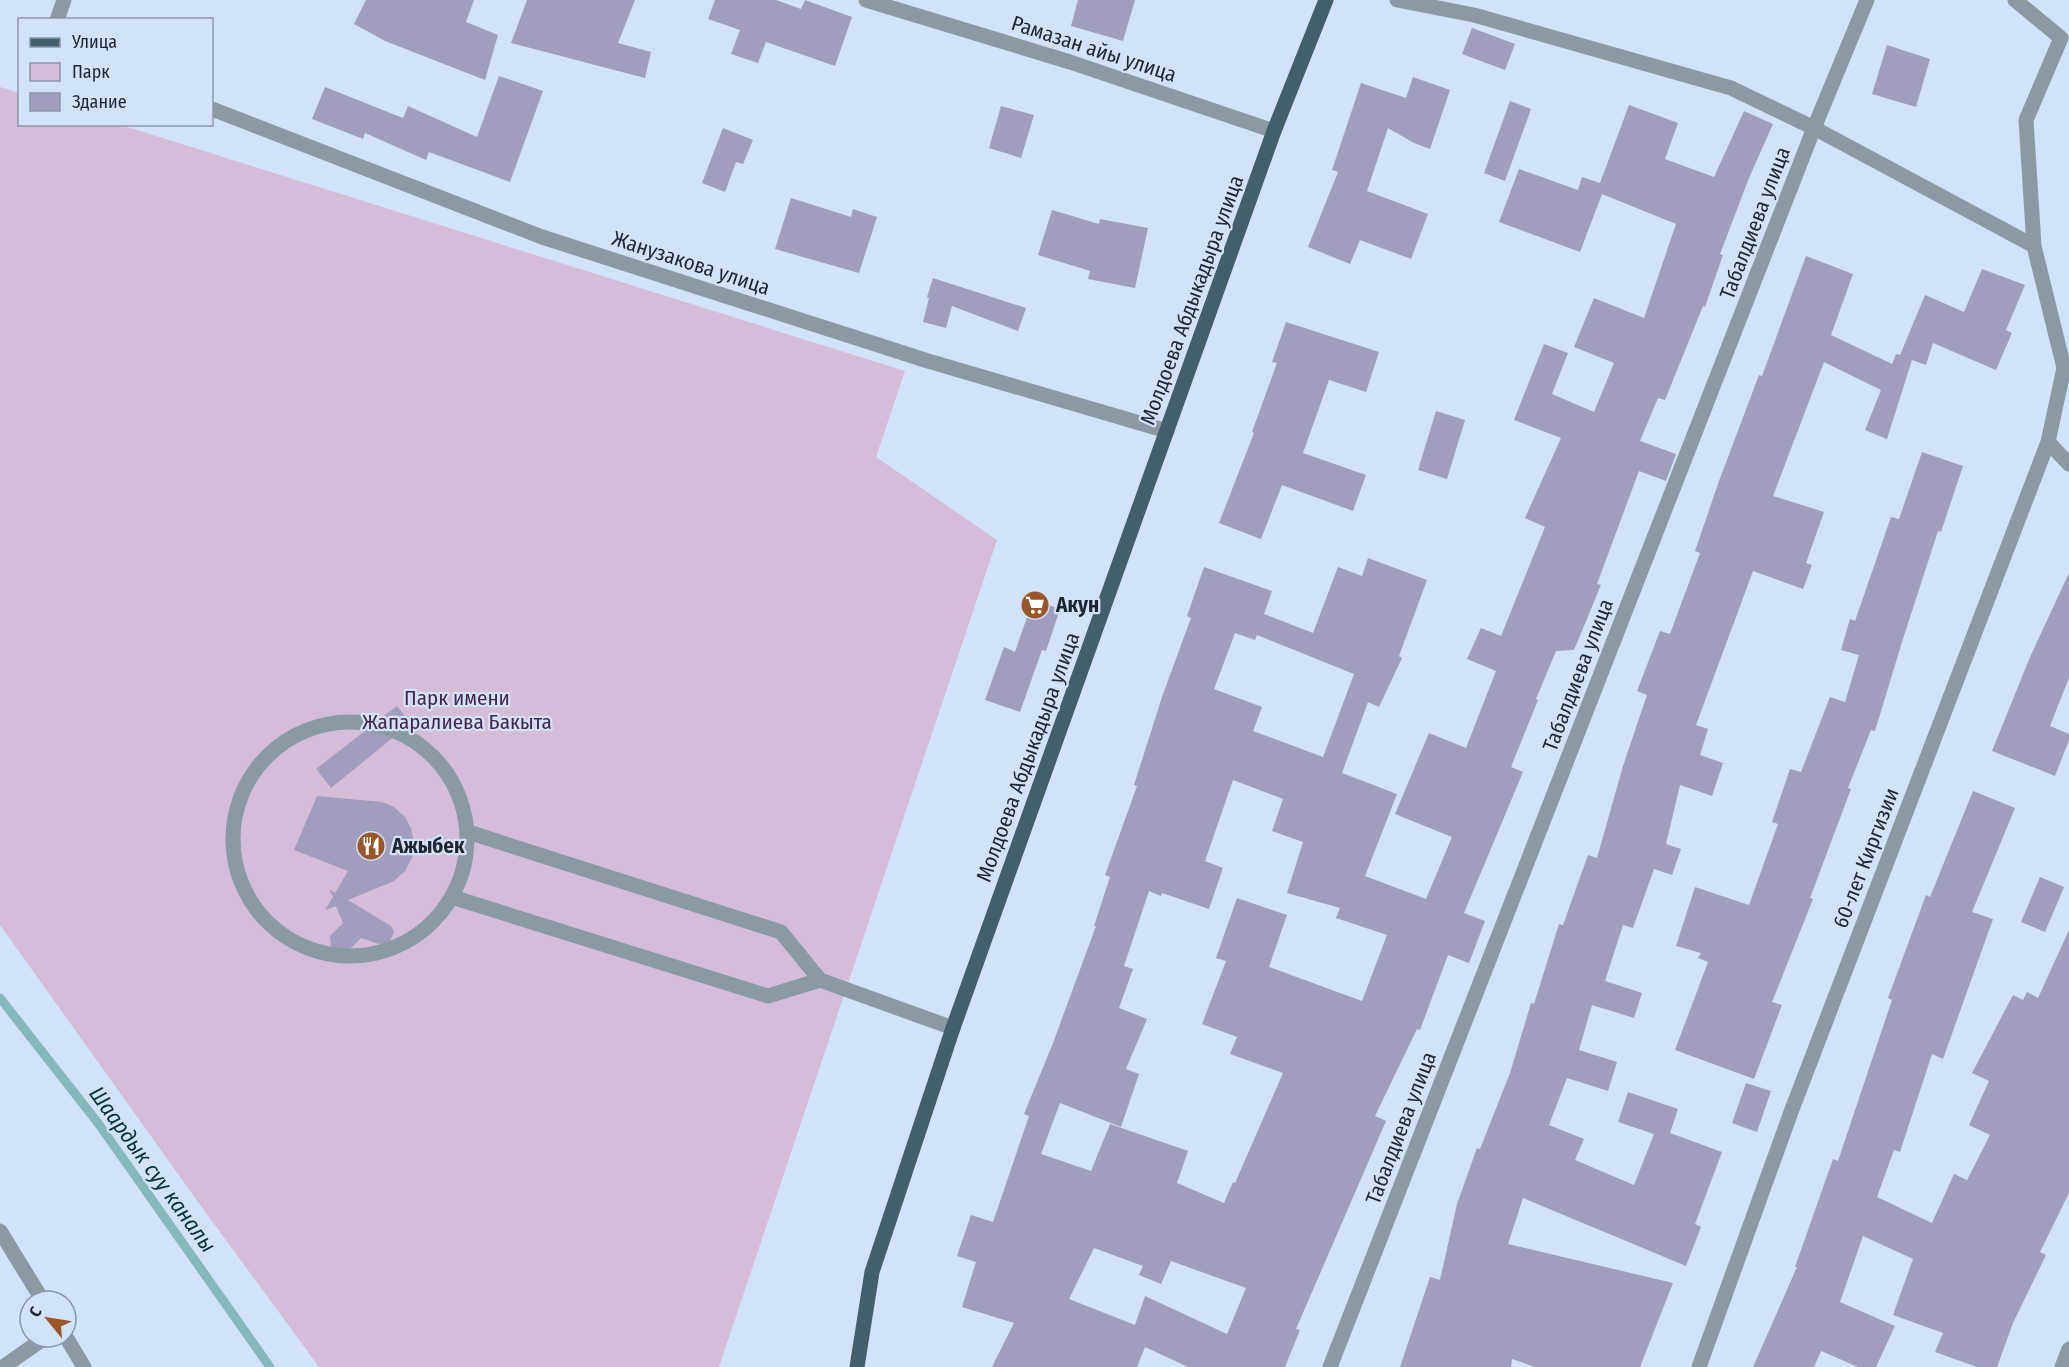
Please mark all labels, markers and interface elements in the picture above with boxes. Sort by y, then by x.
street label: Рамазан айы улица [1008,10,1180,88]
legend [18,18,213,126]
text: Улица [71,31,117,53]
text: Парк [72,61,110,83]
text: Здание [72,91,127,113]
street label: Табалдиева улица [1714,143,1796,303]
street label: Молдоева Абдыкадыра улица [1135,172,1249,428]
street label: Жанузакова улица [609,225,773,301]
supermarket icon: Акун [1019,589,1051,621]
place label: Акун [1055,592,1099,618]
street label: Табалдиева улица [1537,595,1619,755]
street label: Молдоева Абдыкадыра улица [971,629,1085,885]
park label: Парк имени Жапаралиева Бакыта [362,685,552,735]
street label: 60-лет Киргизии [1827,784,1905,932]
restaurant icon: Ажыбек [355,830,387,862]
place label: Ажыбек [391,833,465,859]
street label: Табалдиева улица [1360,1048,1442,1208]
water label: Шаардык суу каналы [83,1081,222,1258]
north arrow [18,1289,78,1349]
text: С [25,1303,46,1320]

